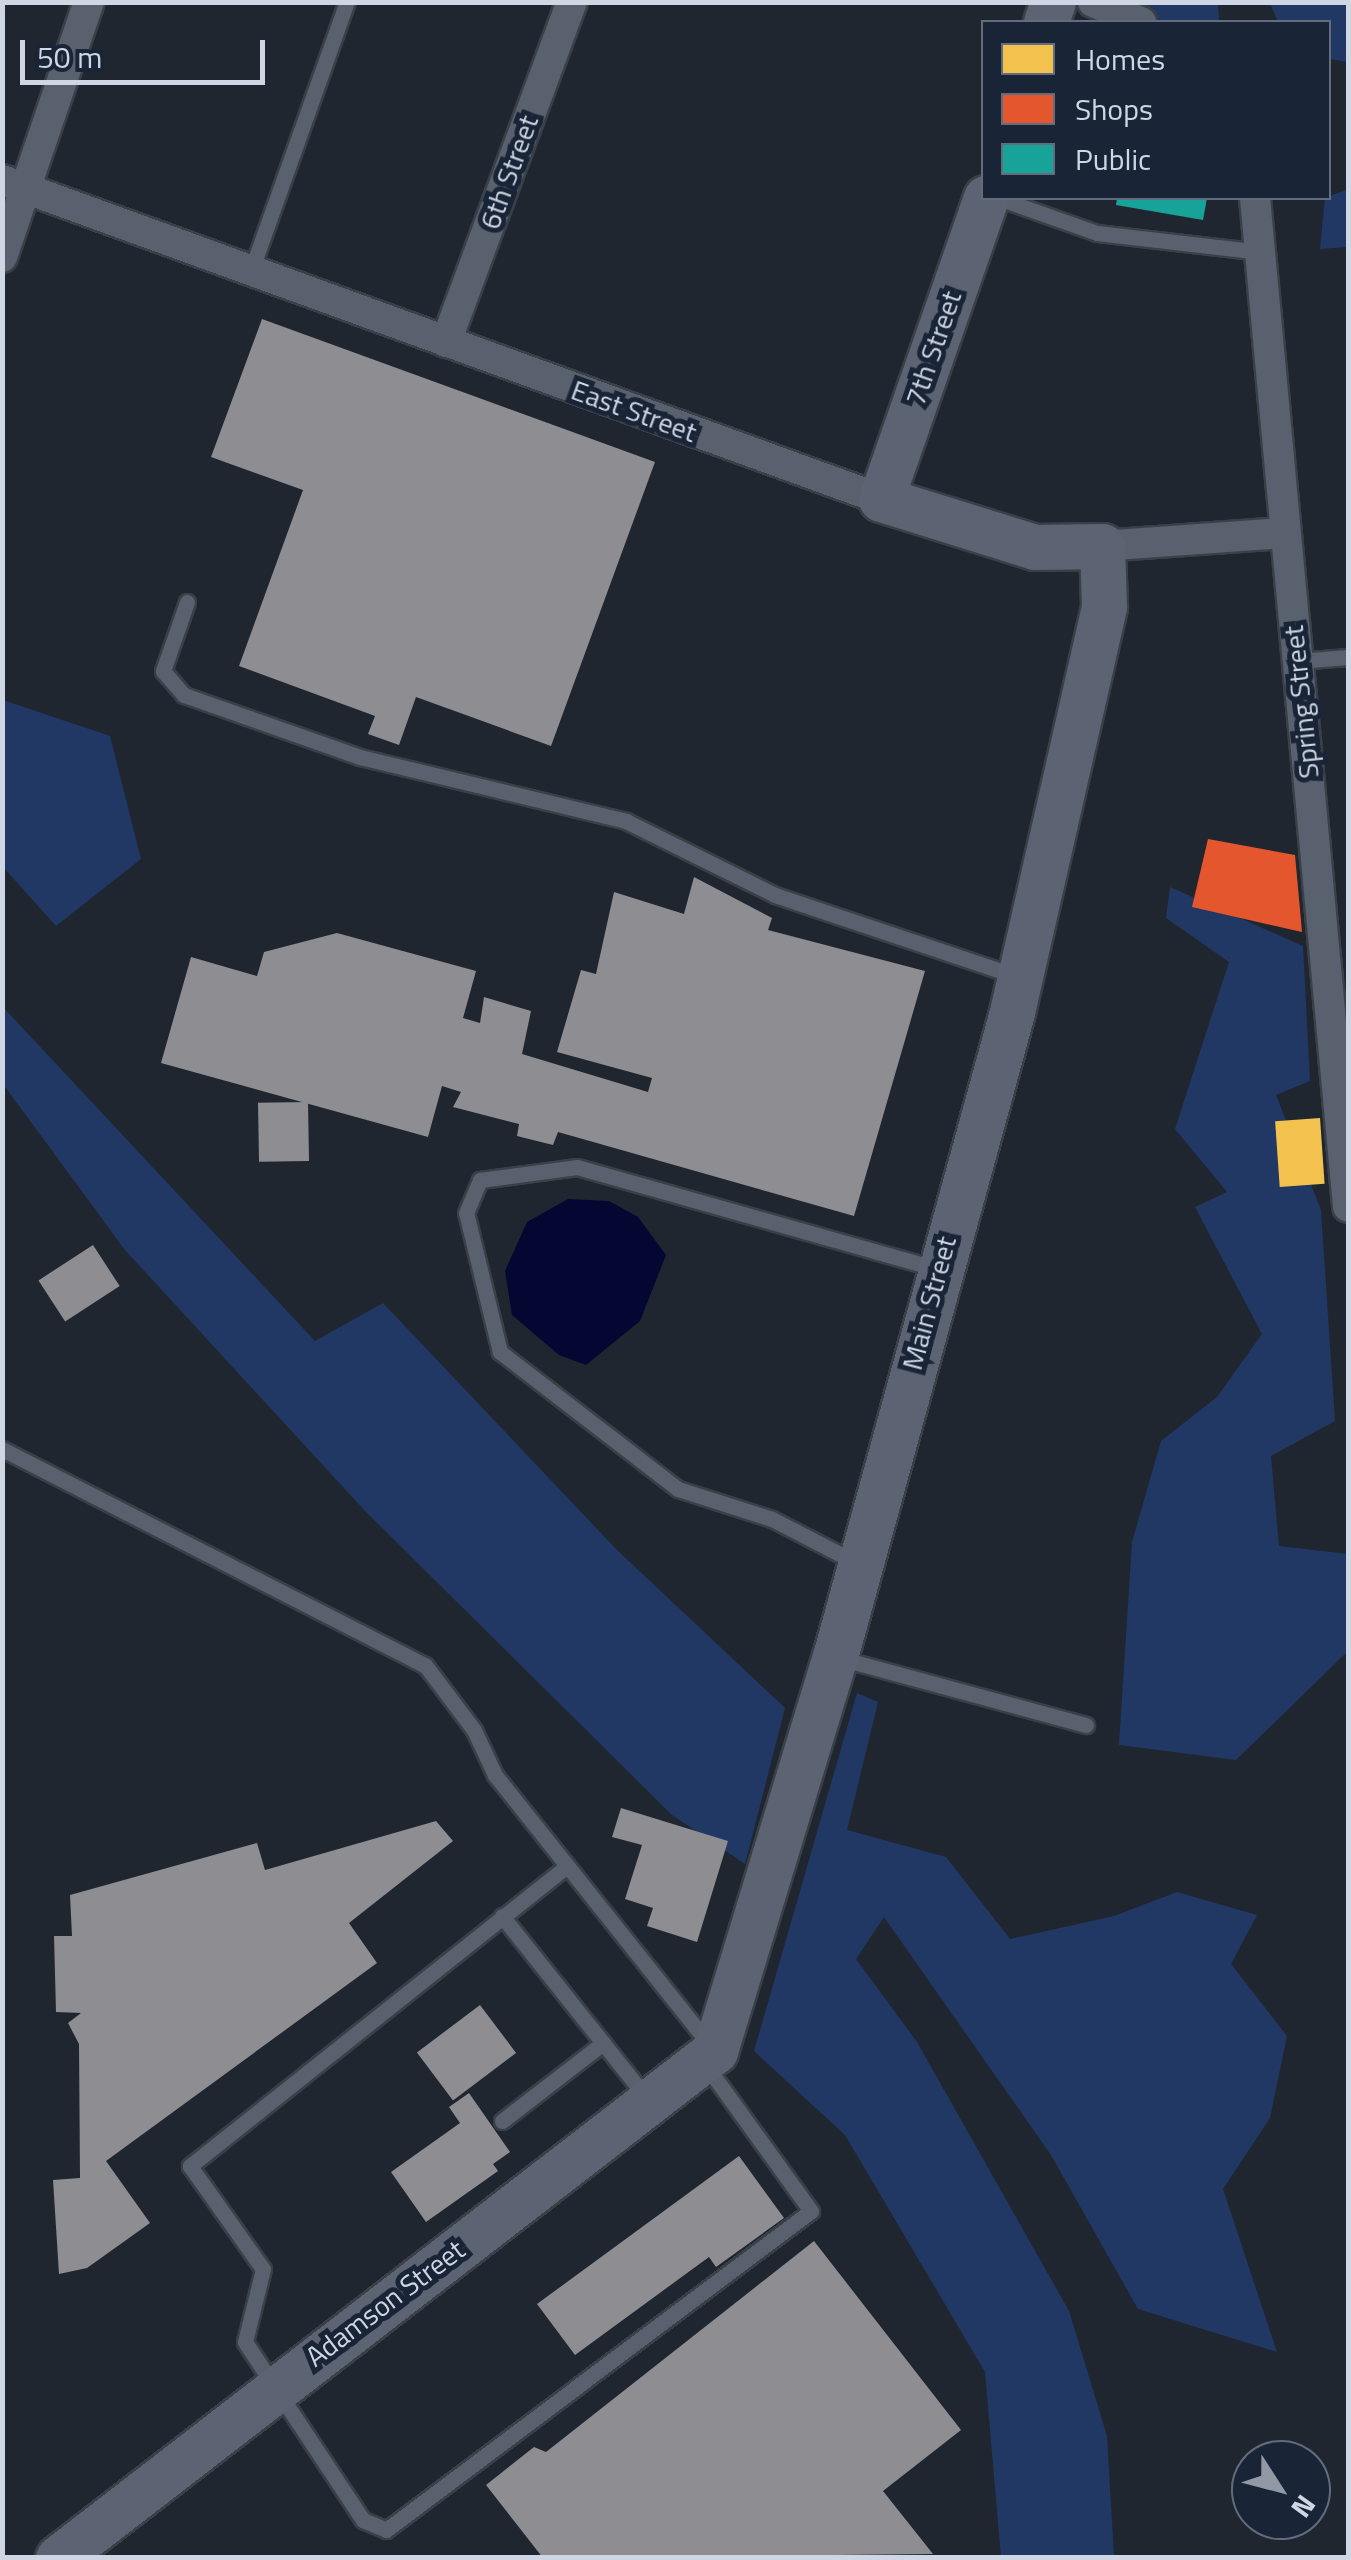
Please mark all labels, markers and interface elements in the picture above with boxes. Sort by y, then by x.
scale bar [25,20,270,82]
legend [981,20,1331,200]
text: 50 m [37,34,102,80]
text: Homes [1075,36,1165,82]
text: Shops [1075,86,1153,132]
street label: 6th Street [473,110,545,234]
text: Public [1075,136,1151,182]
street label: 7th Street [898,286,968,410]
street label: East Street [567,373,701,449]
street label: Spring Street [1276,624,1326,780]
street label: Main Street [895,1232,963,1374]
street label: Adamson Street [299,2232,471,2374]
north arrow [1231,2440,1331,2540]
text: N [1281,2486,1327,2527]

